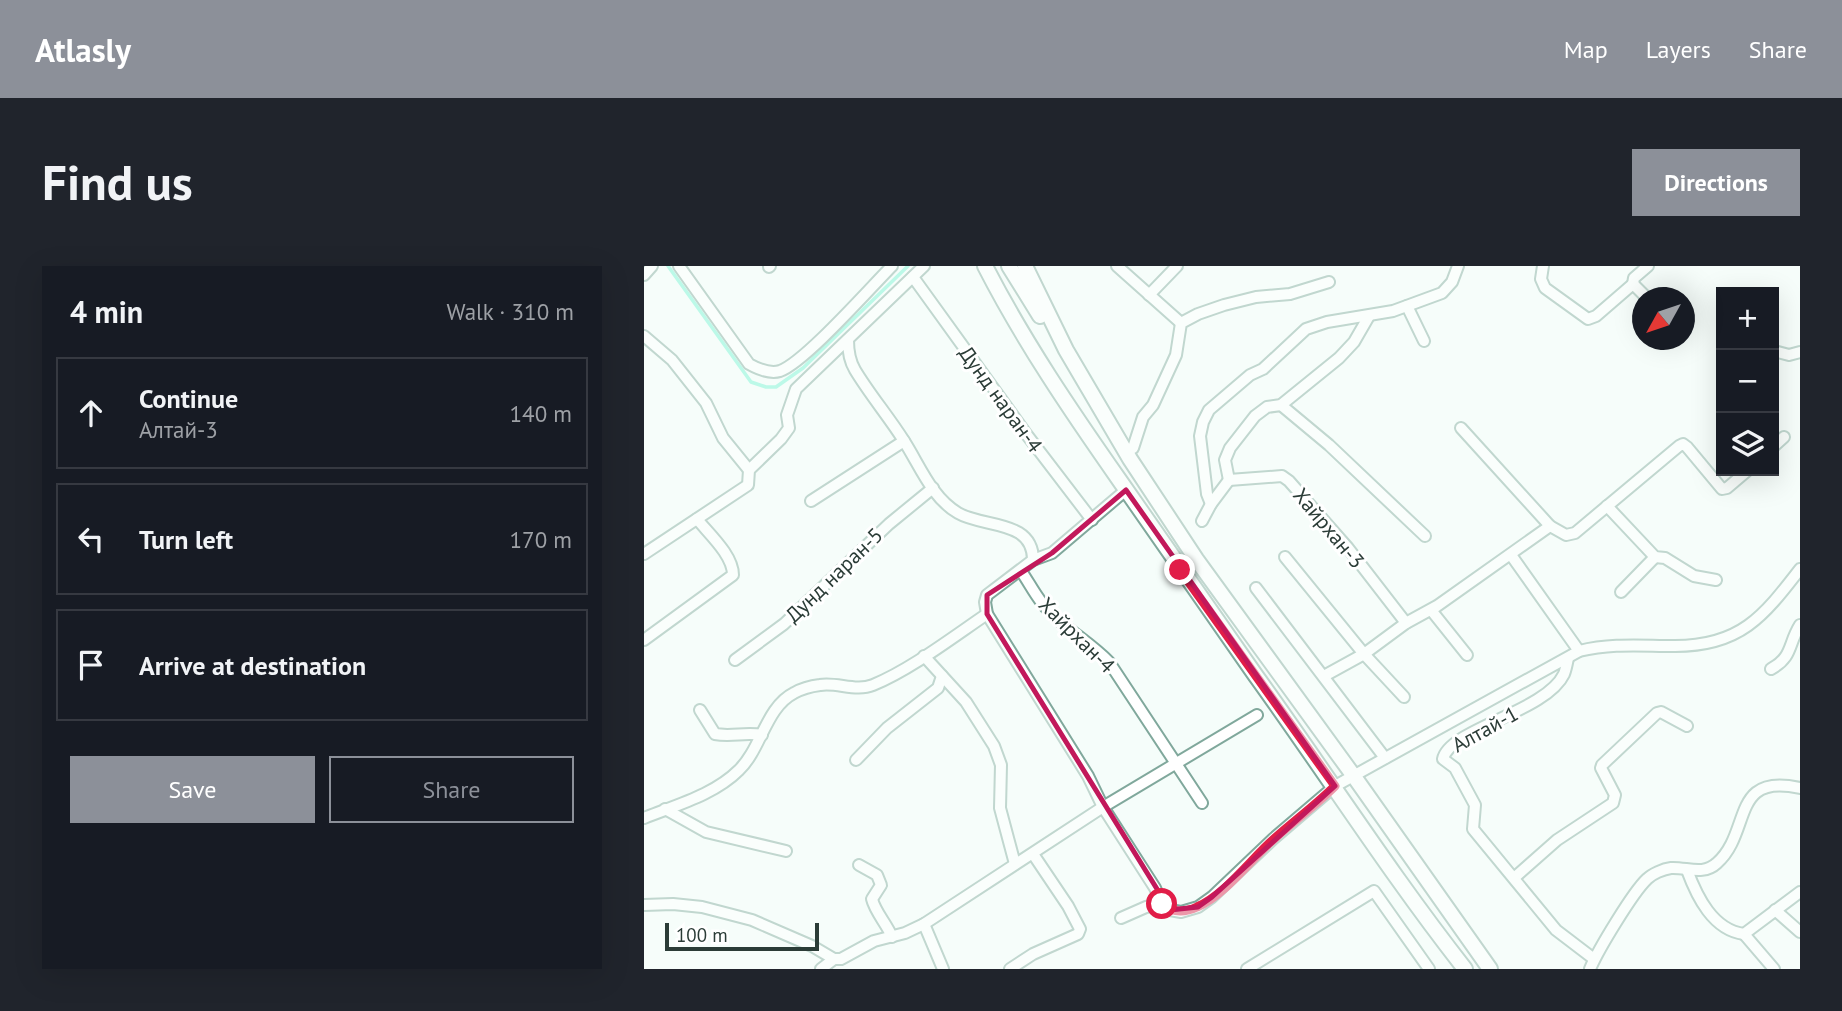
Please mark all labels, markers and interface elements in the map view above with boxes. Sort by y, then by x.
text: Atlasly [35,28,131,71]
text: Map [1564,34,1608,65]
text: Layers [1646,34,1711,65]
text: Share [1749,34,1807,65]
button: Directions [1632,149,1800,216]
text: Find us [42,150,193,214]
north arrow [1632,287,1695,350]
map controls [1716,287,1779,476]
button: + [1716,287,1779,350]
text: 4 min [70,292,143,331]
text: Walk · 310 m [447,297,574,326]
street label: Дунд наран-4 [953,340,1049,458]
button: − [1716,350,1779,413]
text: Continue [139,382,238,415]
icon: ahead [72,394,110,432]
text: 140 m [510,399,572,428]
button: layers [1716,413,1779,476]
text: Алтай-3 [139,415,218,444]
street label: Хайрхан-3 [1287,482,1371,574]
icon: left [72,520,110,558]
street label: Дунд наран-5 [779,522,889,628]
text: Turn left [139,523,233,556]
text: 170 m [510,525,572,554]
route end [1164,554,1195,585]
street label: Хайрхан-4 [1033,591,1121,679]
icon: arrive [72,646,110,684]
text: Arrive at destination [139,649,366,682]
street label: Алтай-1 [1447,700,1523,758]
button: Save [70,756,315,823]
button: Share [329,756,574,823]
route start [1146,888,1177,919]
scale bar [665,920,819,952]
text: 100 m [676,923,728,947]

